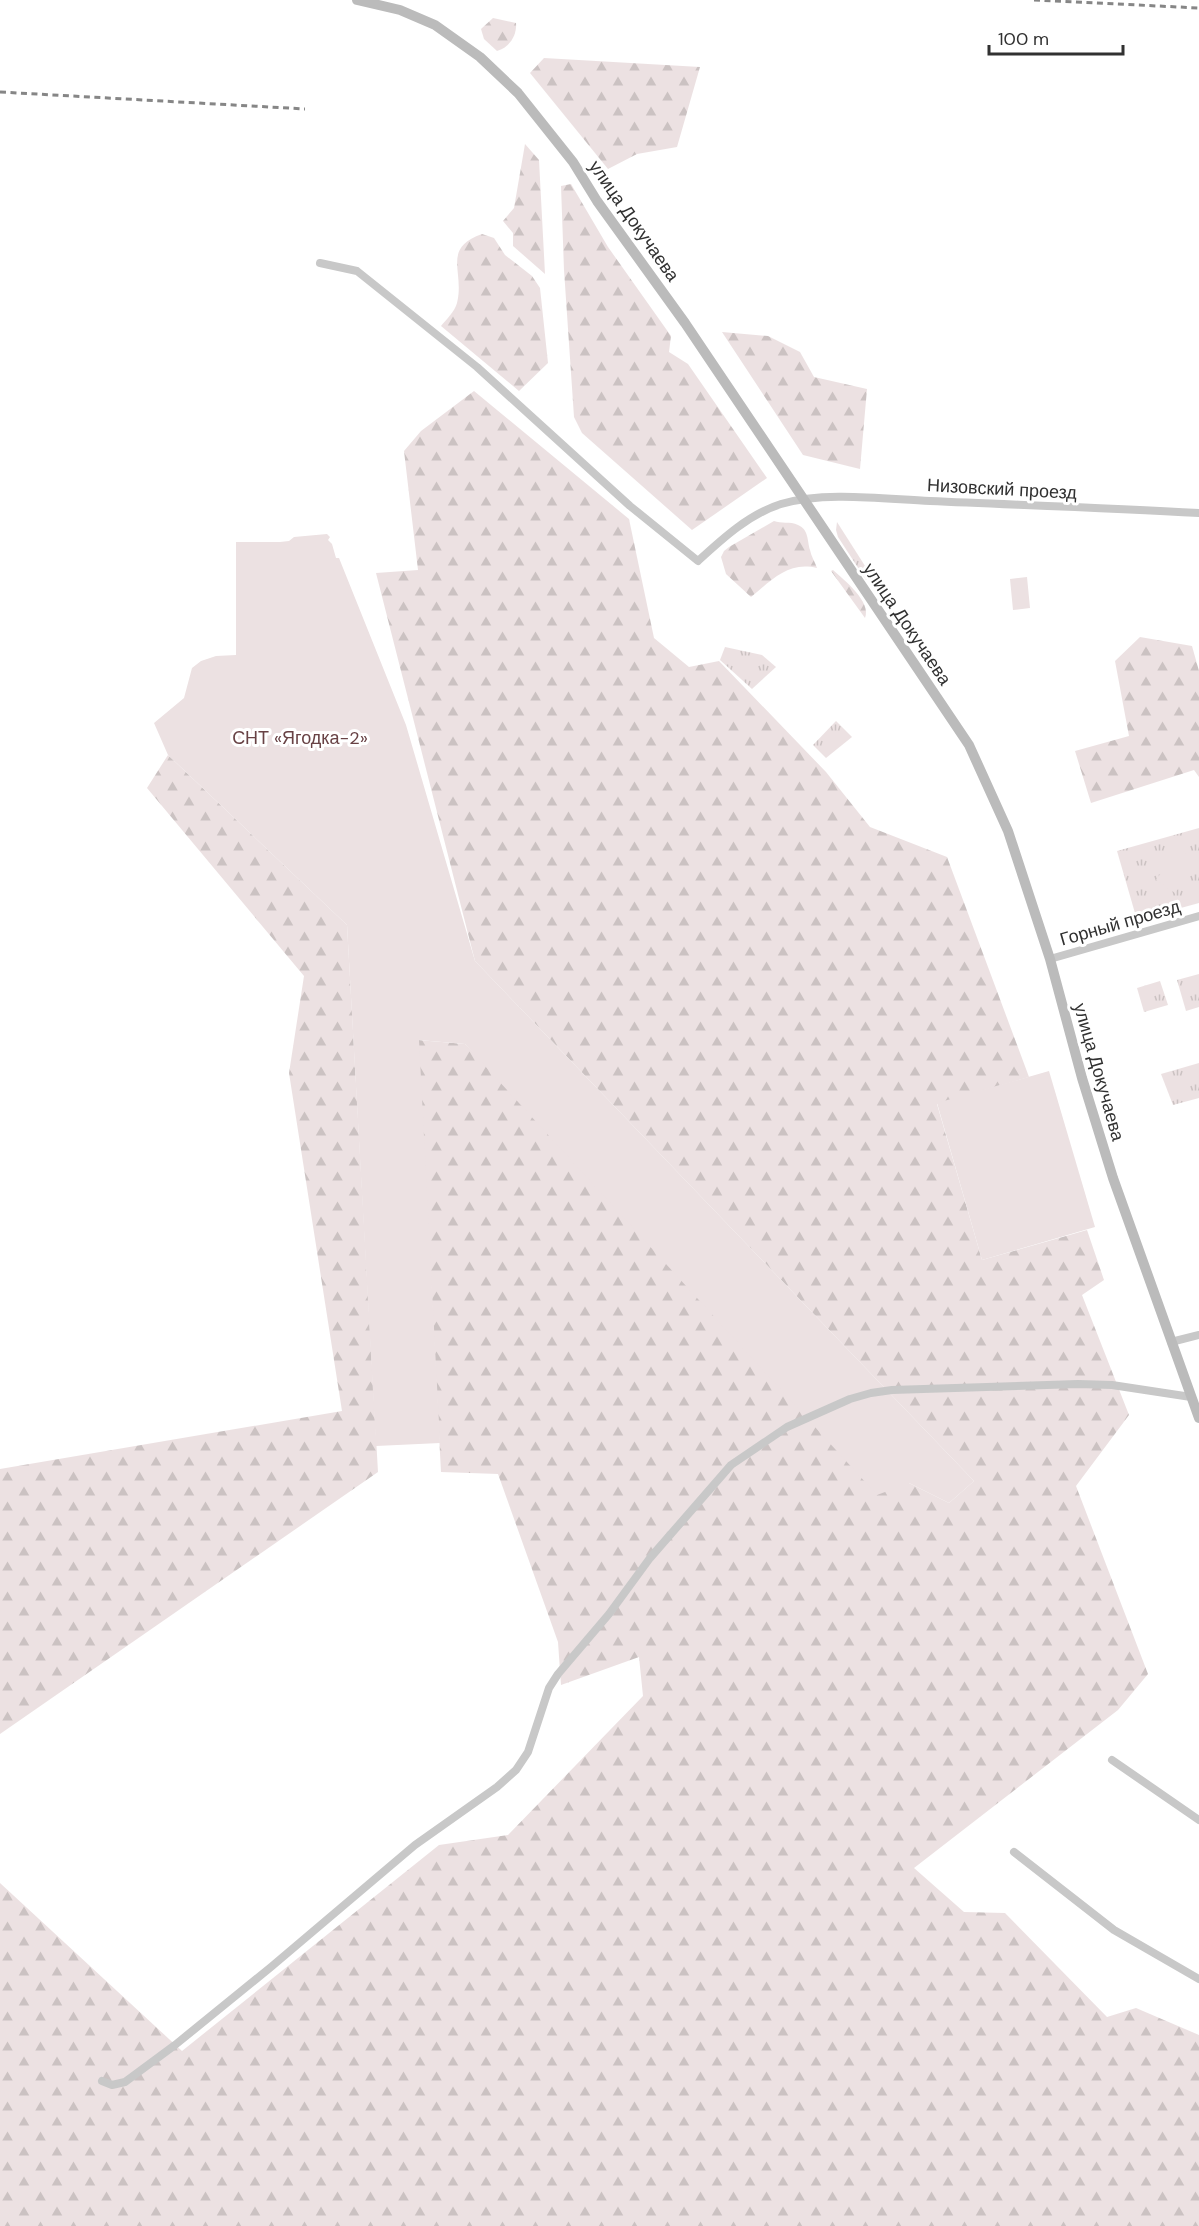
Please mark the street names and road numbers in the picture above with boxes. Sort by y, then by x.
street label: улица Докучаева [583,156,685,287]
street label: Низовский проезд [926,473,1078,505]
street label: улица Докучаева [857,558,957,691]
street label: Горный проезд [1057,894,1183,952]
street label: улица Докучаева [1068,1000,1130,1145]

